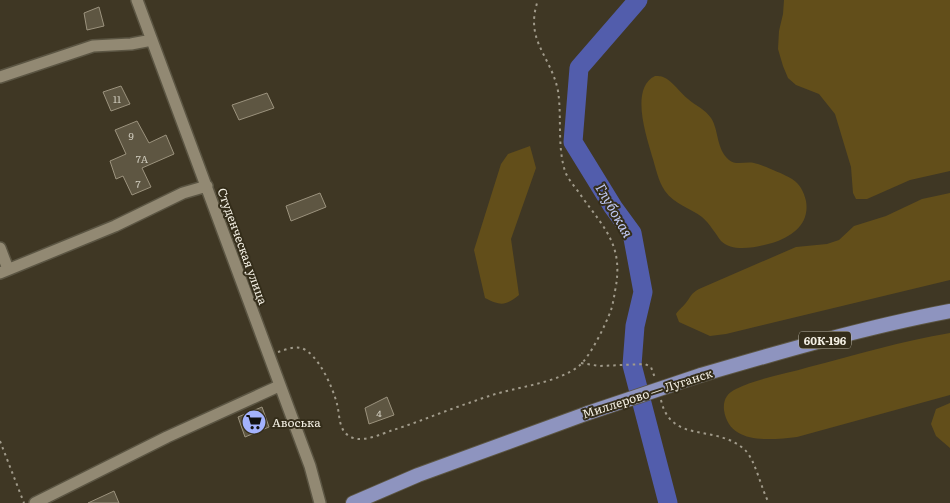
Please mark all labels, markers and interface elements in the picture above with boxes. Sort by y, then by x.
house number: 11 [113,91,121,106]
house number: 9 [128,128,134,143]
house number: 7А [136,151,149,166]
house number: 7 [135,176,141,191]
water label: Глубокая [591,179,639,242]
street label: Студенческая улица [214,185,273,307]
road number: 60К-196 [799,332,851,348]
street label: Миллерово — Луганск [580,363,714,423]
house number: 4 [376,405,382,420]
supermarket icon: Авоська [241,409,267,435]
place label: Авоська [272,413,321,431]

